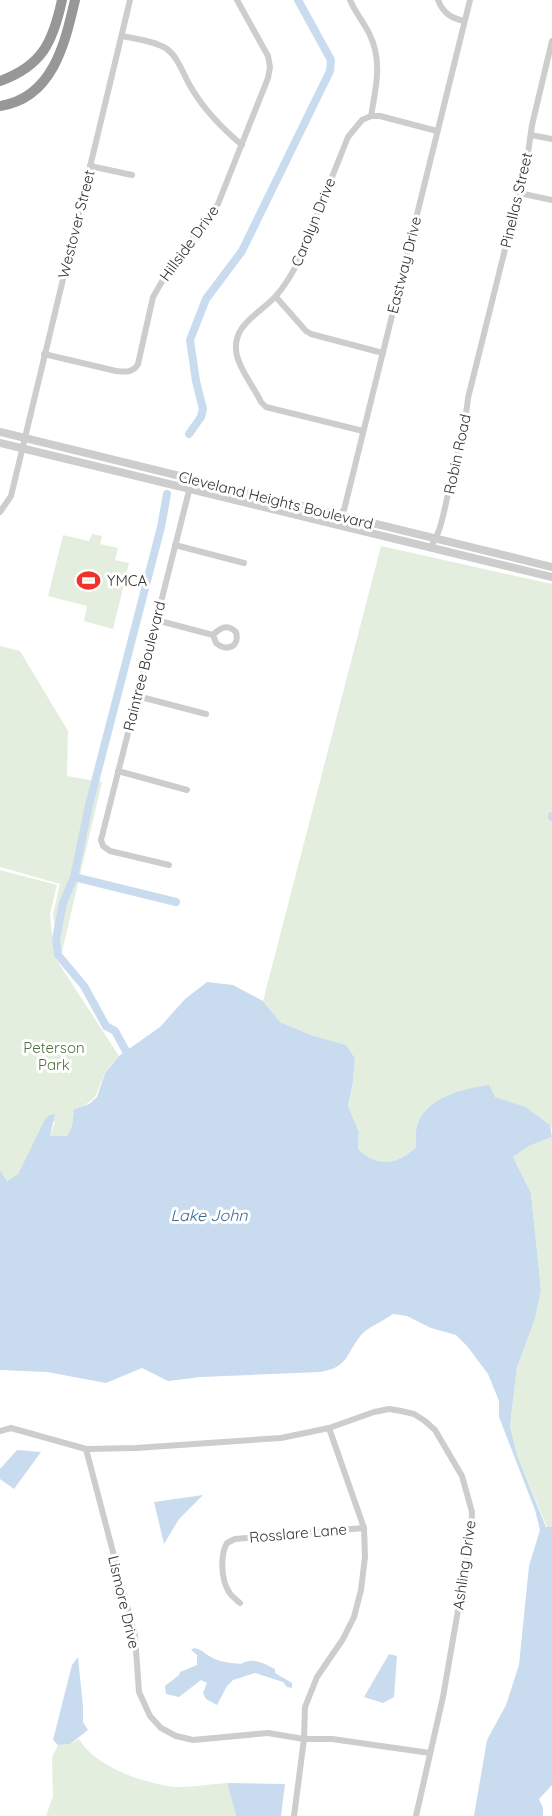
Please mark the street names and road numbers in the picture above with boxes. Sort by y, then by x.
street label: Pinellas Street [496,150,536,250]
street label: Westover Street [53,168,99,280]
street label: Carolyn Drive [287,175,339,269]
street label: Hillside Drive [155,201,223,285]
street label: Eastway Drive [383,214,425,316]
street label: Robin Road [439,412,475,496]
street label: Cleveland Heights Boulevard [177,467,375,533]
street label: Raintree Boulevard [119,599,169,733]
street label: Rosslare Lane [248,1519,348,1547]
street label: Ashling Drive [448,1519,480,1611]
street label: Lismore Drive [104,1554,144,1650]

